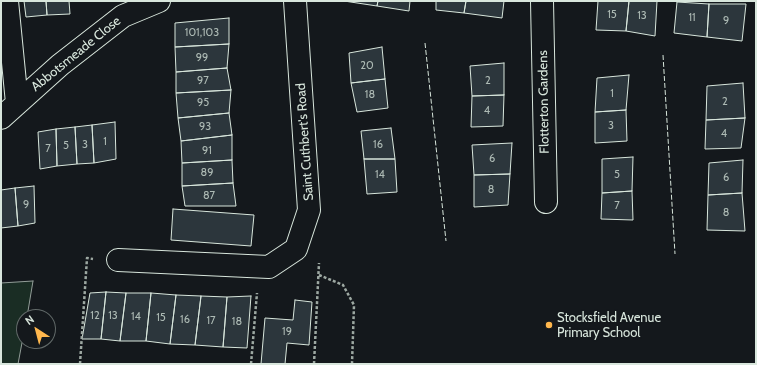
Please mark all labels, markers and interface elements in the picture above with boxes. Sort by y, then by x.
house number: 15 [607,8,617,22]
house number: 13 [637,9,647,23]
house number: 11 [688,11,696,25]
street label: Abbotsmeade Close [28,13,124,95]
house number: 9 [723,14,729,28]
house number: 101,103 [185,26,219,40]
street label: Flotterton Gardens [535,50,553,154]
house number: 99 [196,51,208,65]
house number: 20 [360,59,374,73]
house number: 97 [197,74,209,88]
house number: 2 [485,74,491,88]
street label: Saint Cuthbert's Road [293,83,317,201]
house number: 1 [610,87,614,101]
house number: 18 [365,88,375,102]
house number: 2 [722,95,728,109]
house number: 95 [197,96,209,110]
house number: 4 [484,104,490,118]
house number: 3 [608,119,614,133]
house number: 93 [199,120,211,134]
house number: 4 [721,127,727,141]
house number: 1 [103,135,107,149]
house number: 3 [82,138,88,152]
house number: 16 [373,138,383,152]
house number: 5 [63,139,69,153]
house number: 7 [45,142,51,156]
house number: 91 [202,144,212,158]
house number: 6 [489,152,495,166]
house number: 89 [201,166,213,180]
house number: 14 [375,168,385,182]
house number: 5 [614,168,620,182]
house number: 6 [723,171,729,185]
house number: 8 [488,183,494,197]
house number: 87 [203,189,215,203]
house number: 9 [23,198,29,212]
house number: 7 [614,199,620,213]
house number: 8 [723,206,729,220]
north arrow [16,309,56,349]
house number: 12 [90,309,100,323]
house number: 13 [108,309,118,323]
house number: 14 [131,310,141,324]
place label: Stocksfield Avenue Primary School [557,310,661,341]
house number: 15 [156,311,166,325]
text: N [22,312,37,328]
house number: 16 [180,313,190,327]
house number: 17 [206,314,216,328]
house number: 18 [232,315,242,329]
marker: Stocksfield Avenue Primary School [544,320,554,330]
house number: 19 [282,325,292,339]

